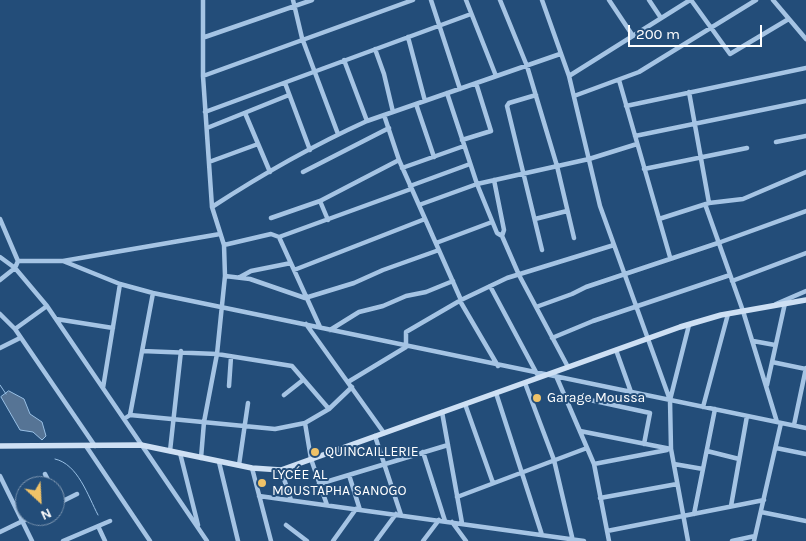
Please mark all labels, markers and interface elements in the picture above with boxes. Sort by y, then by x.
scale bar [631,15,765,47]
text: 200 m [636,25,680,43]
place label: Garage Moussa [547,390,645,406]
marker: Garage Moussa [531,392,543,404]
place label: QUINCAILLERIE [325,444,419,460]
marker: QUINCAILLERIE [309,446,321,458]
place label: LYCÉE AL MOUSTAPHA SANOGO [272,467,407,500]
north arrow [15,476,65,526]
marker: LYCÉE AL MOUSTAPHA SANOGO [256,477,268,489]
text: N [38,504,54,524]

